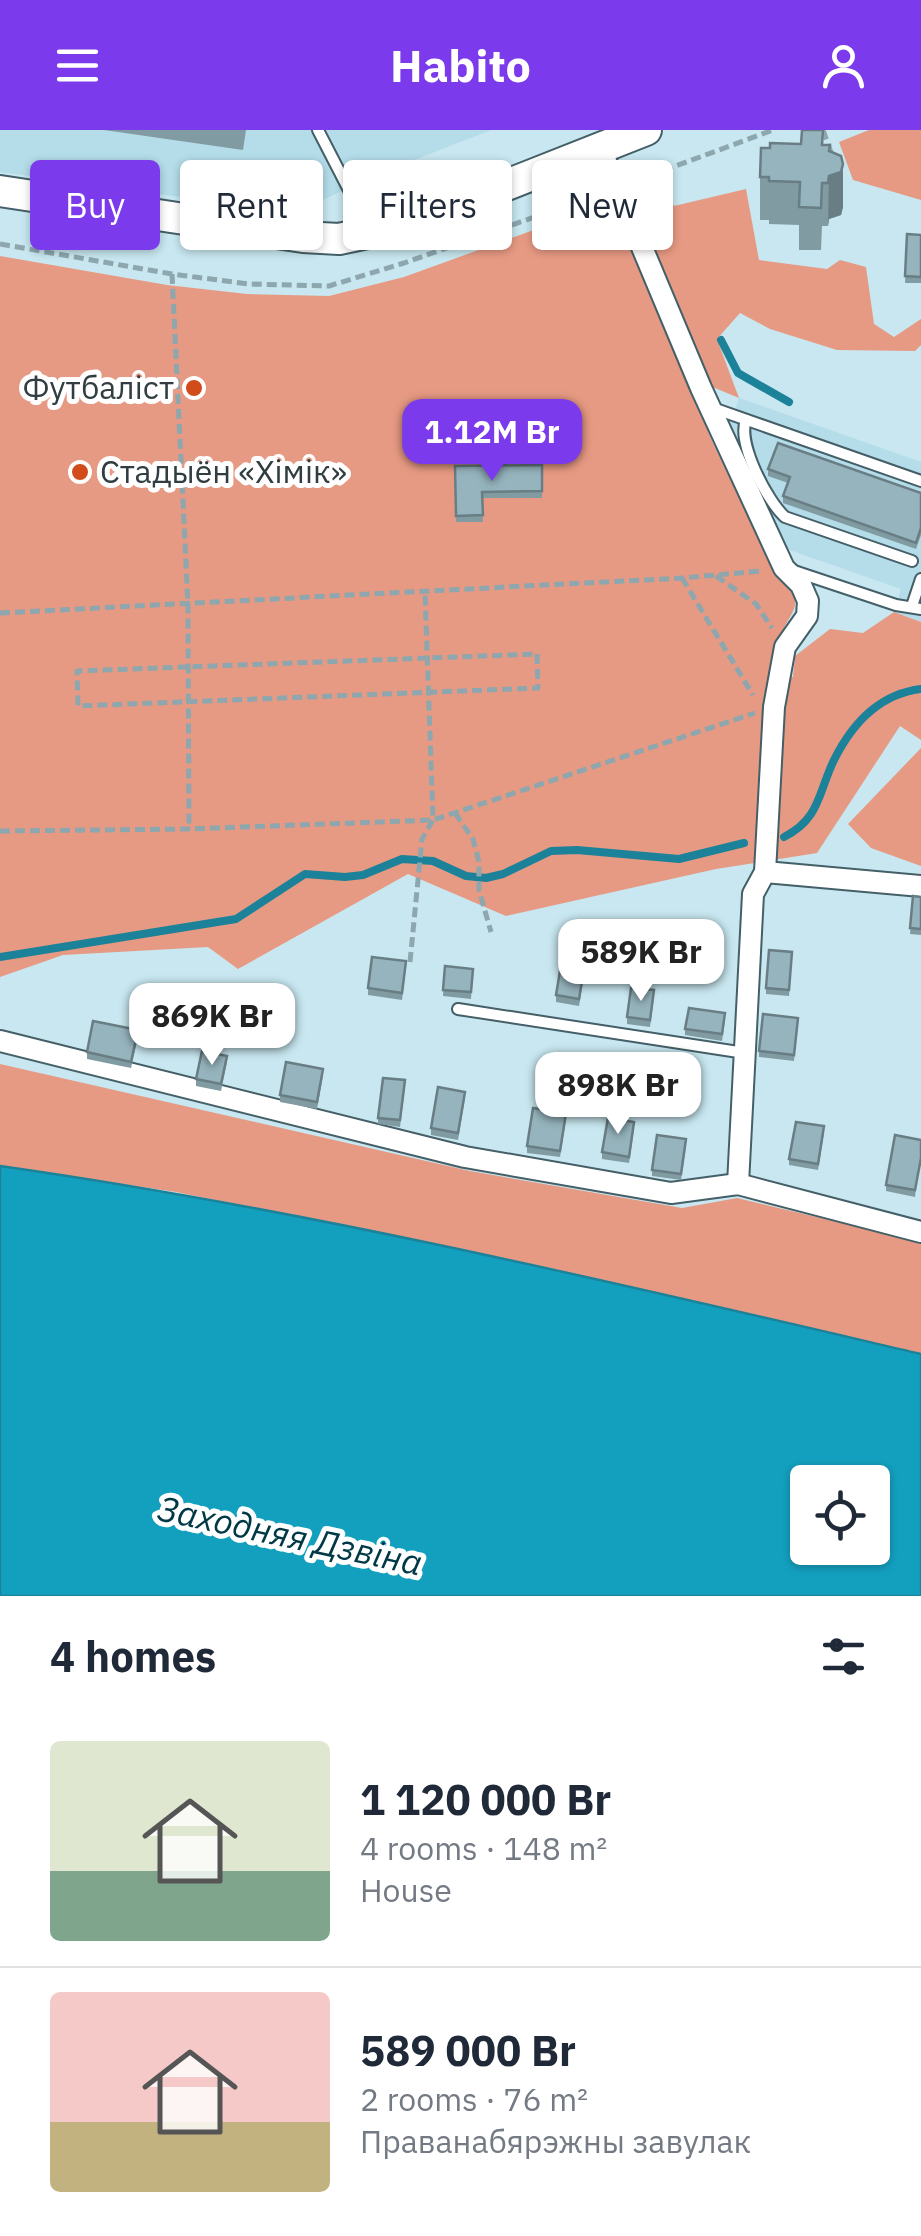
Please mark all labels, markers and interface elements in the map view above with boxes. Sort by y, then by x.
text: Habito [390,36,531,94]
icon: menu [50,38,105,93]
icon: person [816,38,871,93]
chip: Buy [30,160,160,250]
chip: Rent [180,160,323,250]
chip: Filters [343,160,512,250]
chip: New [532,160,673,250]
place label: Футбаліст [22,366,174,408]
marker: Футбаліст [183,377,205,399]
pin: 1.12M Br [389,399,595,484]
text: 1.12M Br [424,410,560,452]
place label: Стадыён «Хімік» [100,450,347,492]
marker: Стадыён «Хімік» [69,461,91,483]
pin: 589K Br [549,919,733,1004]
text: 589K Br [580,930,702,972]
pin: 869K Br [120,983,304,1068]
text: 869K Br [151,994,273,1036]
pin: 898K Br [526,1052,710,1137]
text: 898K Br [557,1063,679,1105]
map controls [790,1465,890,1565]
button: locate [790,1465,890,1565]
water label: Заходняя Дзвіна [154,1485,427,1586]
text: 4 homes [50,1629,216,1684]
icon: filters [816,1629,871,1684]
text: 1 120 000 Br [360,1772,611,1827]
icon: home [130,1781,250,1901]
text: 4 rooms · 148 m² [360,1827,607,1869]
text: House [360,1869,452,1911]
text: 589 000 Br [360,2023,576,2078]
icon: home [130,2032,250,2152]
text: 2 rooms · 76 m² [360,2078,588,2120]
text: Праванабярэжны завулак [360,2120,751,2162]

